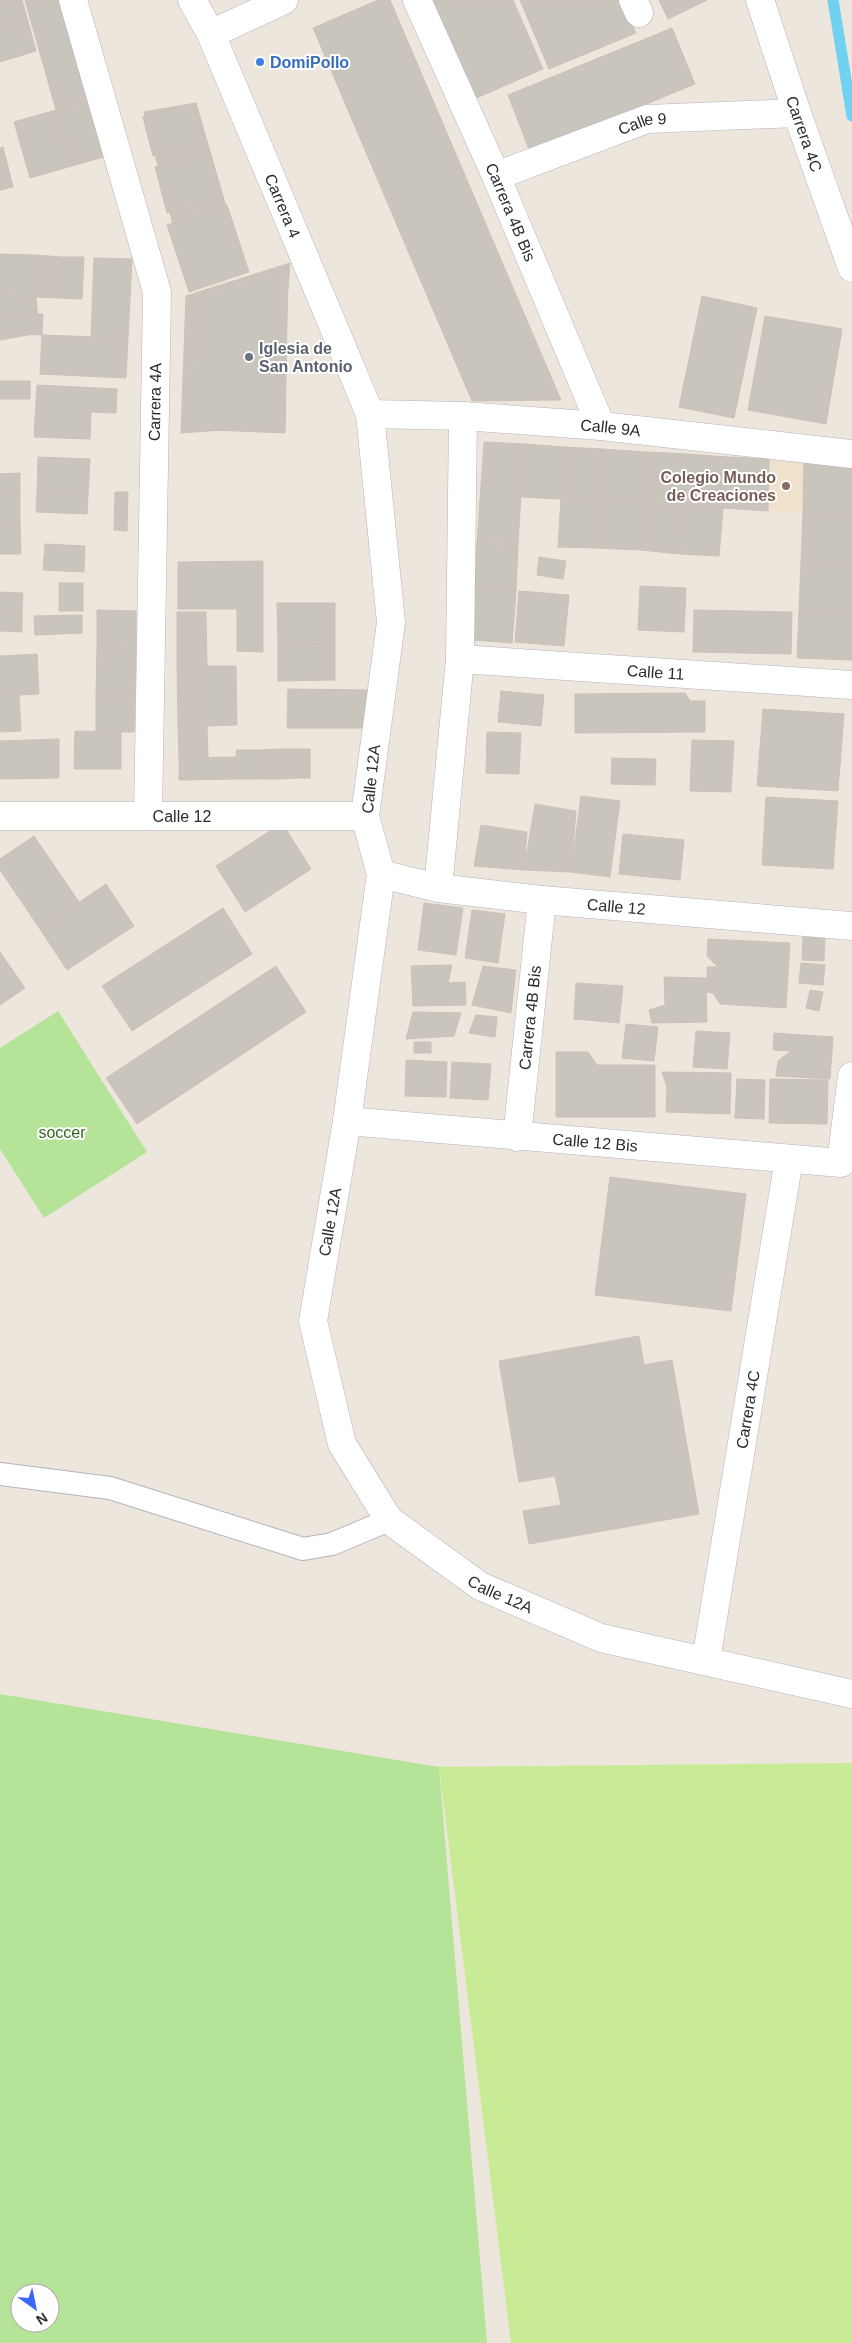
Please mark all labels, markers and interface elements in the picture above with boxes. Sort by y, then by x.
place label: DomiPollo [270,54,349,71]
marker: DomiPollo [254,56,266,68]
street label: Carrera 4C [783,94,826,174]
street label: Calle 9 [616,110,667,138]
street label: Carrera 4B Bis [483,160,539,264]
street label: Carrera 4 [262,171,304,240]
place label: Iglesia de San Antonio [259,340,353,375]
marker: Iglesia de San Antonio [243,351,255,363]
street label: Carrera 4A [146,362,164,441]
street label: Calle 9A [580,416,642,439]
place label: Colegio Mundo de Creaciones [660,469,776,504]
marker: Colegio Mundo de Creaciones [780,480,792,492]
street label: Calle 11 [626,662,685,682]
street label: Calle 12A [359,743,383,814]
street label: Calle 12 [153,808,211,825]
street label: Calle 12 [586,895,646,917]
street label: Carrera 4B Bis [516,965,544,1071]
park label: soccer [38,1124,86,1141]
street label: Calle 12 Bis [552,1130,638,1154]
street label: Calle 12A [316,1186,344,1258]
street label: Carrera 4C [733,1369,762,1450]
street label: Calle 12A [465,1572,536,1616]
north arrow [10,2283,60,2333]
text: N [33,2309,51,2328]

